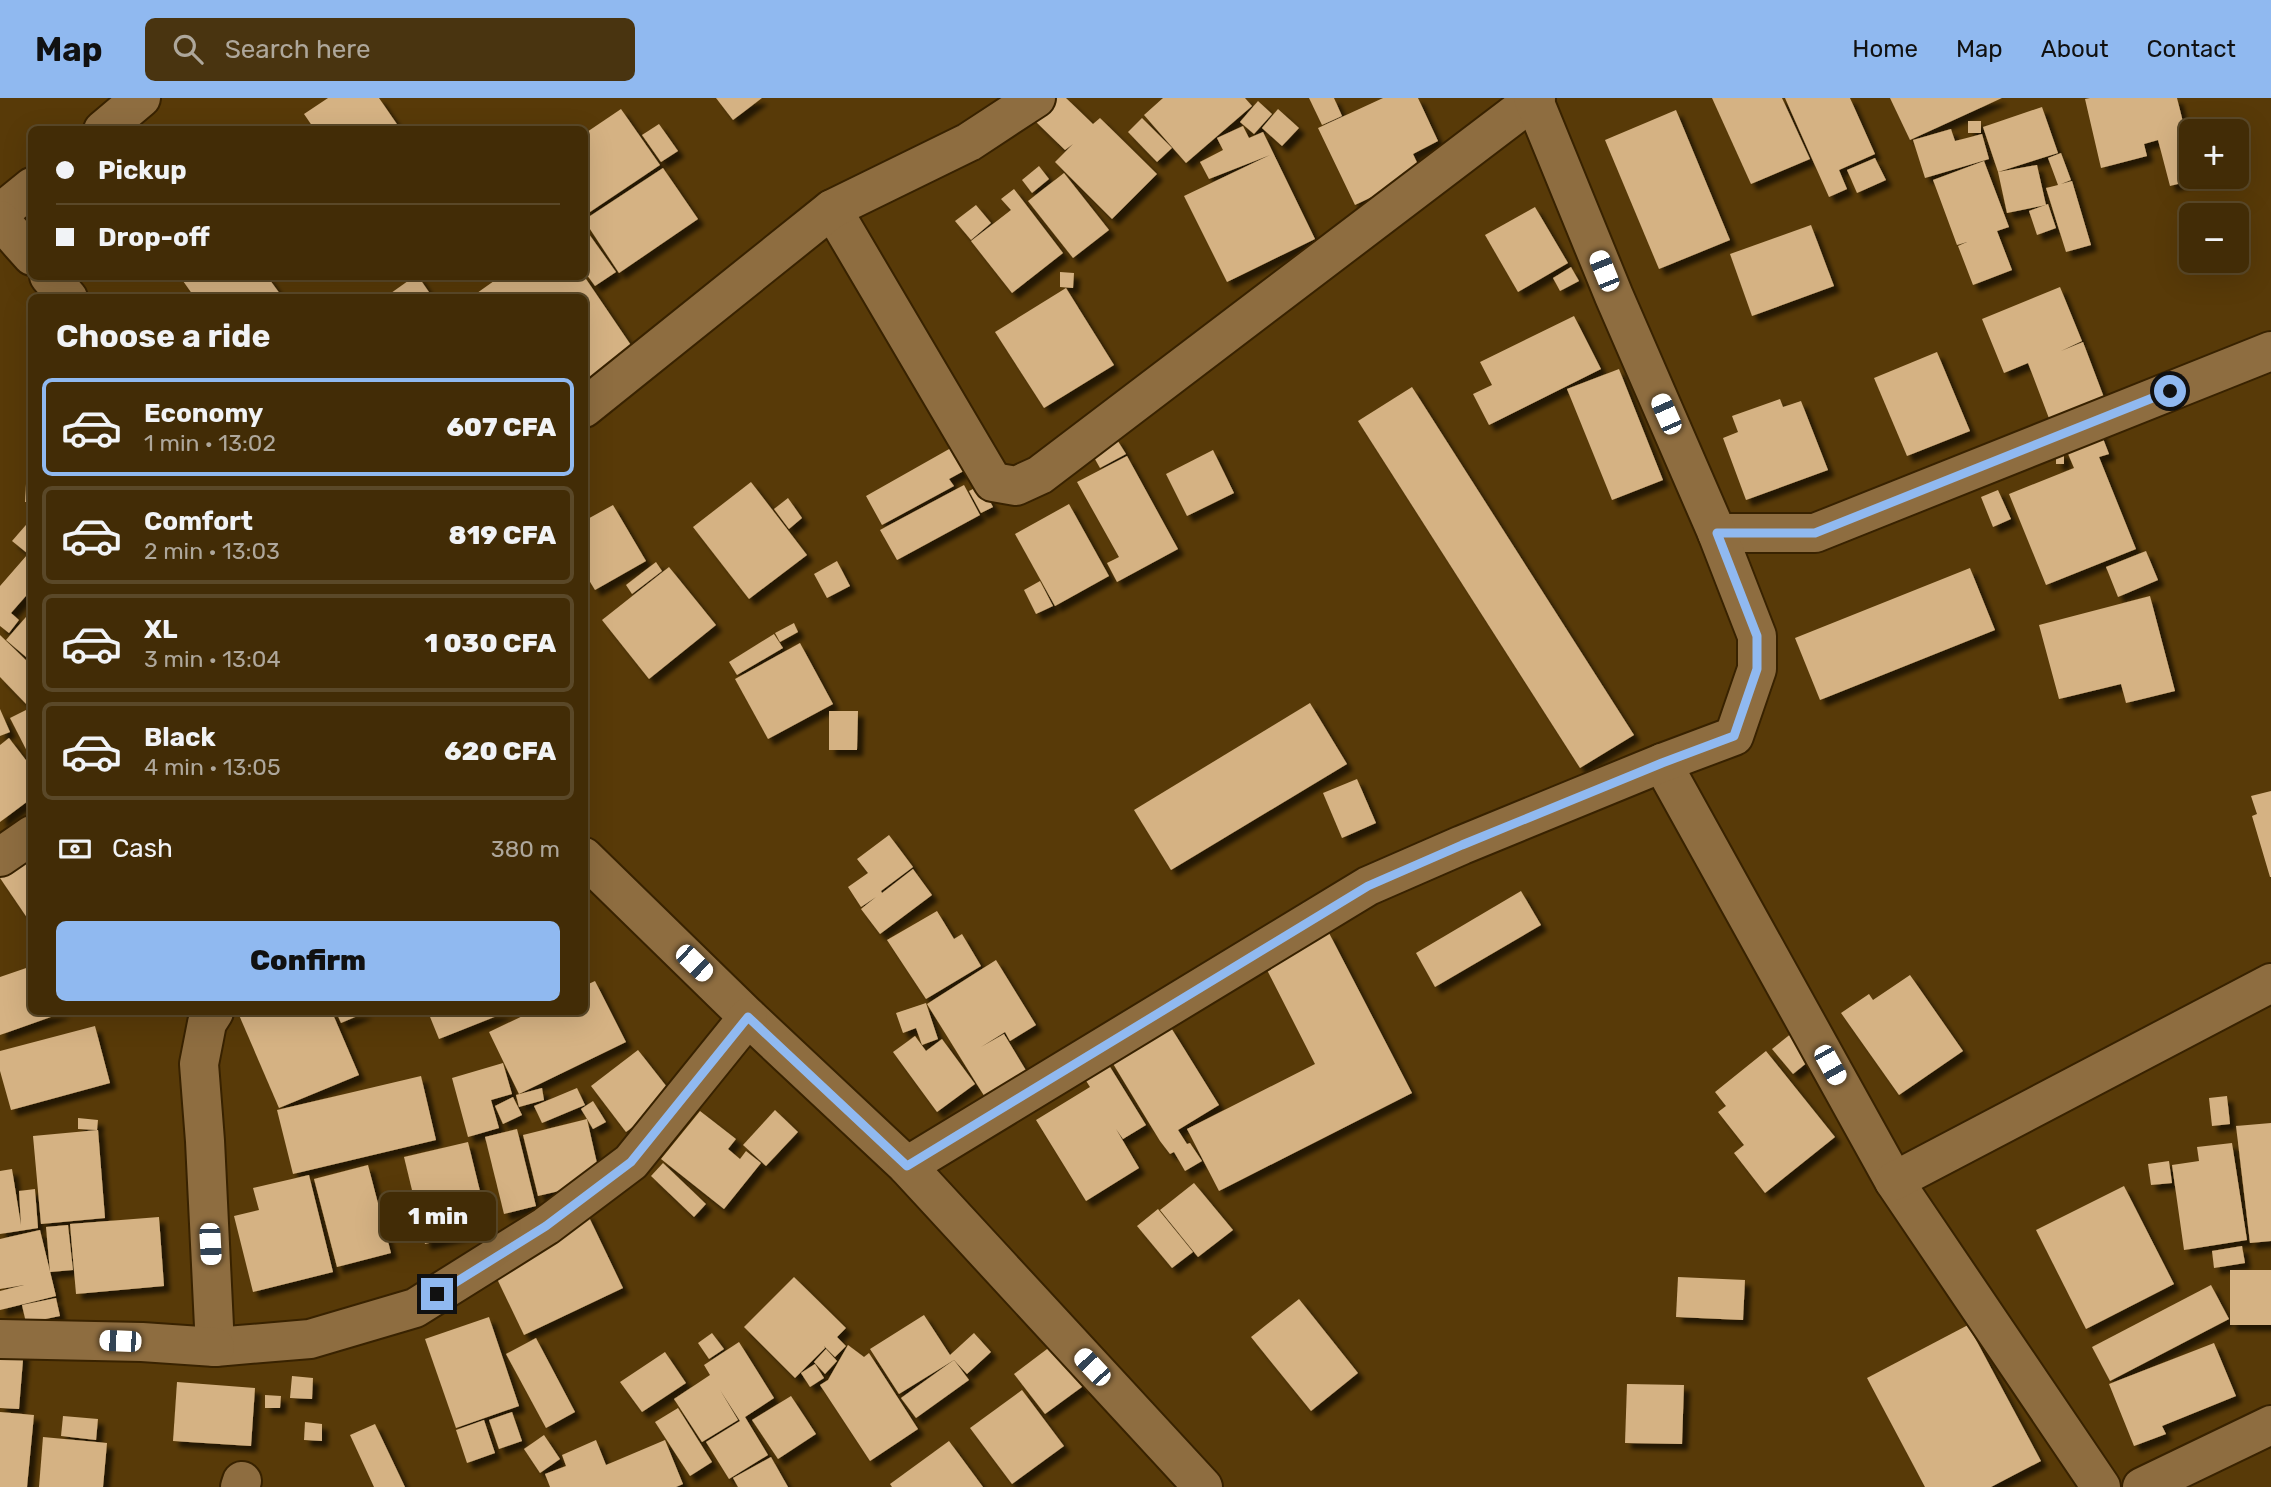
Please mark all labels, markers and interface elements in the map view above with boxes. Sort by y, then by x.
search box [145,18,635,81]
text: Map [35,30,103,69]
icon: search [169,30,207,68]
text: Search here [225,34,370,65]
text: Home [1852,35,1918,63]
text: Map [1956,35,2003,63]
text: About [2041,35,2109,63]
text: Contact [2147,35,2236,63]
map controls [2179,119,2249,273]
button: + [2179,119,2249,189]
text: Pickup [98,155,187,186]
button: − [2179,203,2249,273]
text: Drop-off [98,222,210,253]
car [1587,248,1622,294]
text: Choose a ride [56,317,270,355]
route start [2154,375,2186,407]
car [1648,391,1685,437]
icon: car [60,396,123,459]
text: Economy [144,398,263,429]
text: 607 CFA [446,412,556,443]
text: 1 min · 13:02 [144,429,276,457]
icon: car [60,504,123,567]
text: Comfort [144,506,253,537]
text: 819 CFA [449,520,556,551]
text: 2 min · 13:03 [144,537,280,565]
icon: car [60,612,123,675]
text: XL [144,614,177,645]
text: 1 030 CFA [425,628,556,659]
text: 3 min · 13:04 [144,645,281,673]
icon: car [60,720,123,783]
text: Black [144,722,216,753]
text: 620 CFA [444,736,556,767]
text: 4 min · 13:05 [144,753,281,781]
icon: cash [56,830,94,868]
text: Cash [112,833,173,864]
text: 380 m [491,835,560,863]
button: Confirm [56,921,560,1001]
car [672,941,717,985]
car [1811,1042,1850,1088]
callout: 1 min [379,1192,495,1242]
text: 1 min [408,1202,468,1230]
car [199,1222,222,1266]
route end [421,1278,453,1310]
car [99,1330,142,1352]
car [1070,1344,1115,1390]

